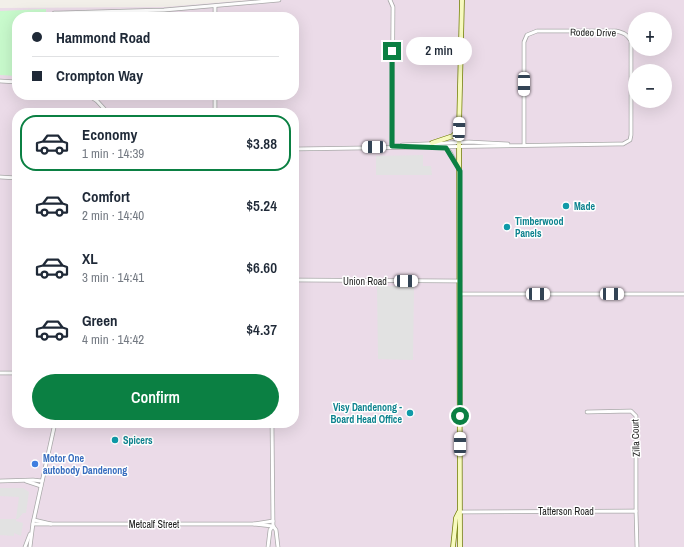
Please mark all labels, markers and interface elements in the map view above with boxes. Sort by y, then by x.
map controls [628,12,672,108]
button: + [628,12,672,56]
street label: Rodeo Drive [570,26,617,39]
text: Hammond Road [56,27,150,48]
callout: 2 min [406,37,472,65]
route end [383,42,401,60]
text: 2 min [425,42,453,59]
button: − [628,64,672,108]
text: Crompton Way [56,65,143,86]
car [518,72,530,96]
car [453,117,465,141]
text: Economy [82,124,137,145]
icon: car [34,125,70,161]
text: $3.88 [246,133,277,154]
car [362,141,386,153]
text: 1 min · 14:39 [82,145,144,162]
text: Comfort [82,186,130,207]
icon: car [34,187,70,223]
text: $5.24 [246,195,277,216]
place label: Made [574,200,595,213]
marker: Made [561,201,571,211]
text: 2 min · 14:40 [82,207,144,224]
place label: Timberwood Panels [515,215,564,240]
marker: Timberwood Panels [502,222,512,232]
text: XL [82,248,98,269]
icon: car [34,249,70,285]
text: $6.60 [246,257,277,278]
text: 3 min · 14:41 [82,269,144,286]
street label: Union Road [343,275,387,288]
car [394,275,418,287]
car [526,288,550,300]
car [600,288,624,300]
text: Green [82,310,118,331]
icon: car [34,311,70,347]
text: $4.37 [246,319,277,340]
text: 4 min · 14:42 [82,331,144,348]
button: Confirm [32,374,279,420]
place label: Visy Dandenong - Board Head Office [330,401,402,426]
route start [451,407,469,425]
marker: Visy Dandenong - Board Head Office [405,408,415,418]
street label: Zilla Court [628,418,643,457]
car [454,432,466,456]
place label: Spicers [123,434,153,447]
marker: Spicers [110,435,120,445]
place label: Motor One autobody Dandenong [43,452,127,477]
marker: Motor One autobody Dandenong [30,459,40,469]
street label: Tatterson Road [538,505,594,518]
street label: Metcalf Street [129,518,180,531]

